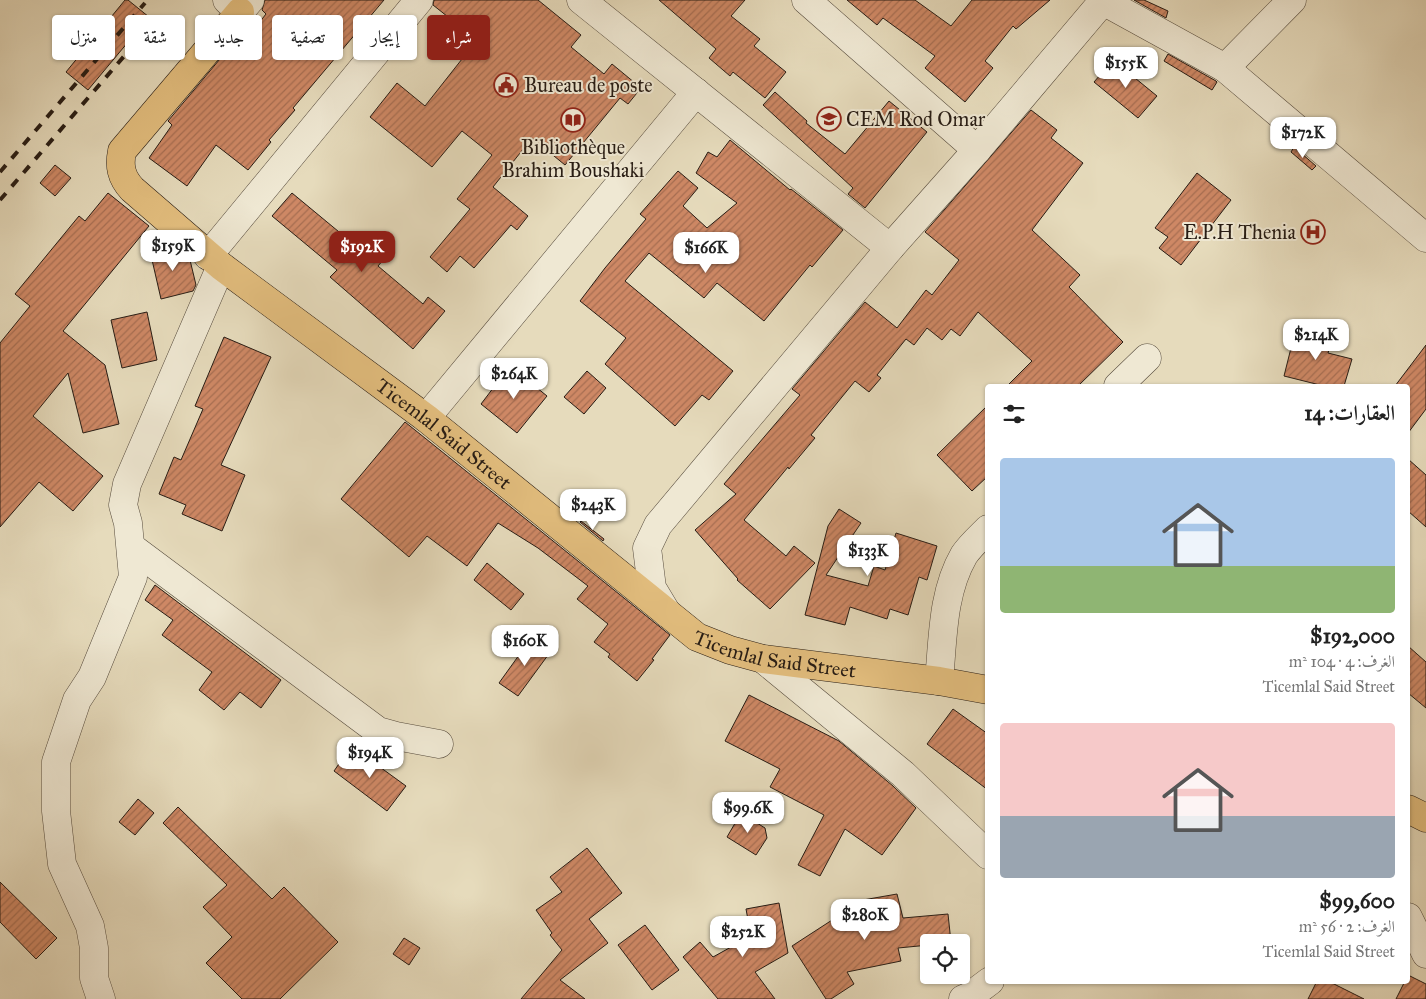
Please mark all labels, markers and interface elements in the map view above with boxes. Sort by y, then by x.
chip: منزل [52,15,115,60]
chip: شقة [125,15,185,60]
chip: جديد [195,15,262,60]
chip: تصفية [272,15,343,60]
chip: إيجار [353,15,417,60]
chip: شراء [427,15,490,60]
pin: $155K [1091,46,1161,89]
text: $155K [1105,53,1147,72]
public building icon: Bureau de poste [493,72,519,98]
place label: Bureau de poste [524,73,653,97]
school or university icon: CEM Rod Omar [816,106,842,132]
library icon: Bibliothèque Brahim Boushaki [560,107,586,133]
place label: CEM Rod Omar [846,107,986,131]
pin: $172K [1268,116,1338,159]
text: $172K [1281,123,1325,142]
place label: Bibliothèque Brahim Boushaki [502,135,645,182]
hospital icon: E.P.H Thenia [1300,219,1326,245]
place label: E.P.H Thenia [1183,220,1297,244]
pin: $159K [138,230,208,272]
pin: $192K [327,230,397,273]
pin: $166K [671,232,741,274]
text: $159K [151,236,195,255]
text: $192K [340,237,384,256]
text: $166K [684,238,728,257]
pin: $214K [1281,318,1351,361]
text: $214K [1294,325,1338,344]
pin: $264K [479,358,549,400]
text: $264K [491,364,537,383]
street label: Ticemlal Said Street [371,373,517,494]
icon: filters [1000,400,1028,428]
text: العقارات: 14 [1304,400,1395,426]
pin: $243K [558,488,628,531]
icon: home [1153,490,1243,580]
text: $243K [571,495,615,514]
pin: $133K [833,534,903,577]
text: $133K [848,541,888,560]
text: $192,000 [1310,623,1395,649]
pin: $160K [490,624,560,667]
street label: Ticemlal Said Street [690,625,857,683]
text: $160K [503,631,547,650]
text: الغرف: 4 · 104 m² [1289,652,1395,671]
text: Ticemlal Said Street [1262,677,1395,696]
pin: $194K [335,736,405,779]
text: $194K [348,743,392,762]
icon: home [1153,755,1243,845]
pin: $99.6K [707,792,789,834]
text: $99.6K [723,798,773,817]
text: $99,600 [1319,888,1395,914]
pin: $280K [830,898,900,941]
text: $280K [842,905,888,924]
pin: $252K [708,916,778,958]
text: الغرف: 2 · 56 m² [1299,917,1395,936]
text: $252K [721,922,765,941]
map controls [920,934,970,984]
button: locate [920,934,970,984]
text: Ticemlal Said Street [1262,942,1395,961]

